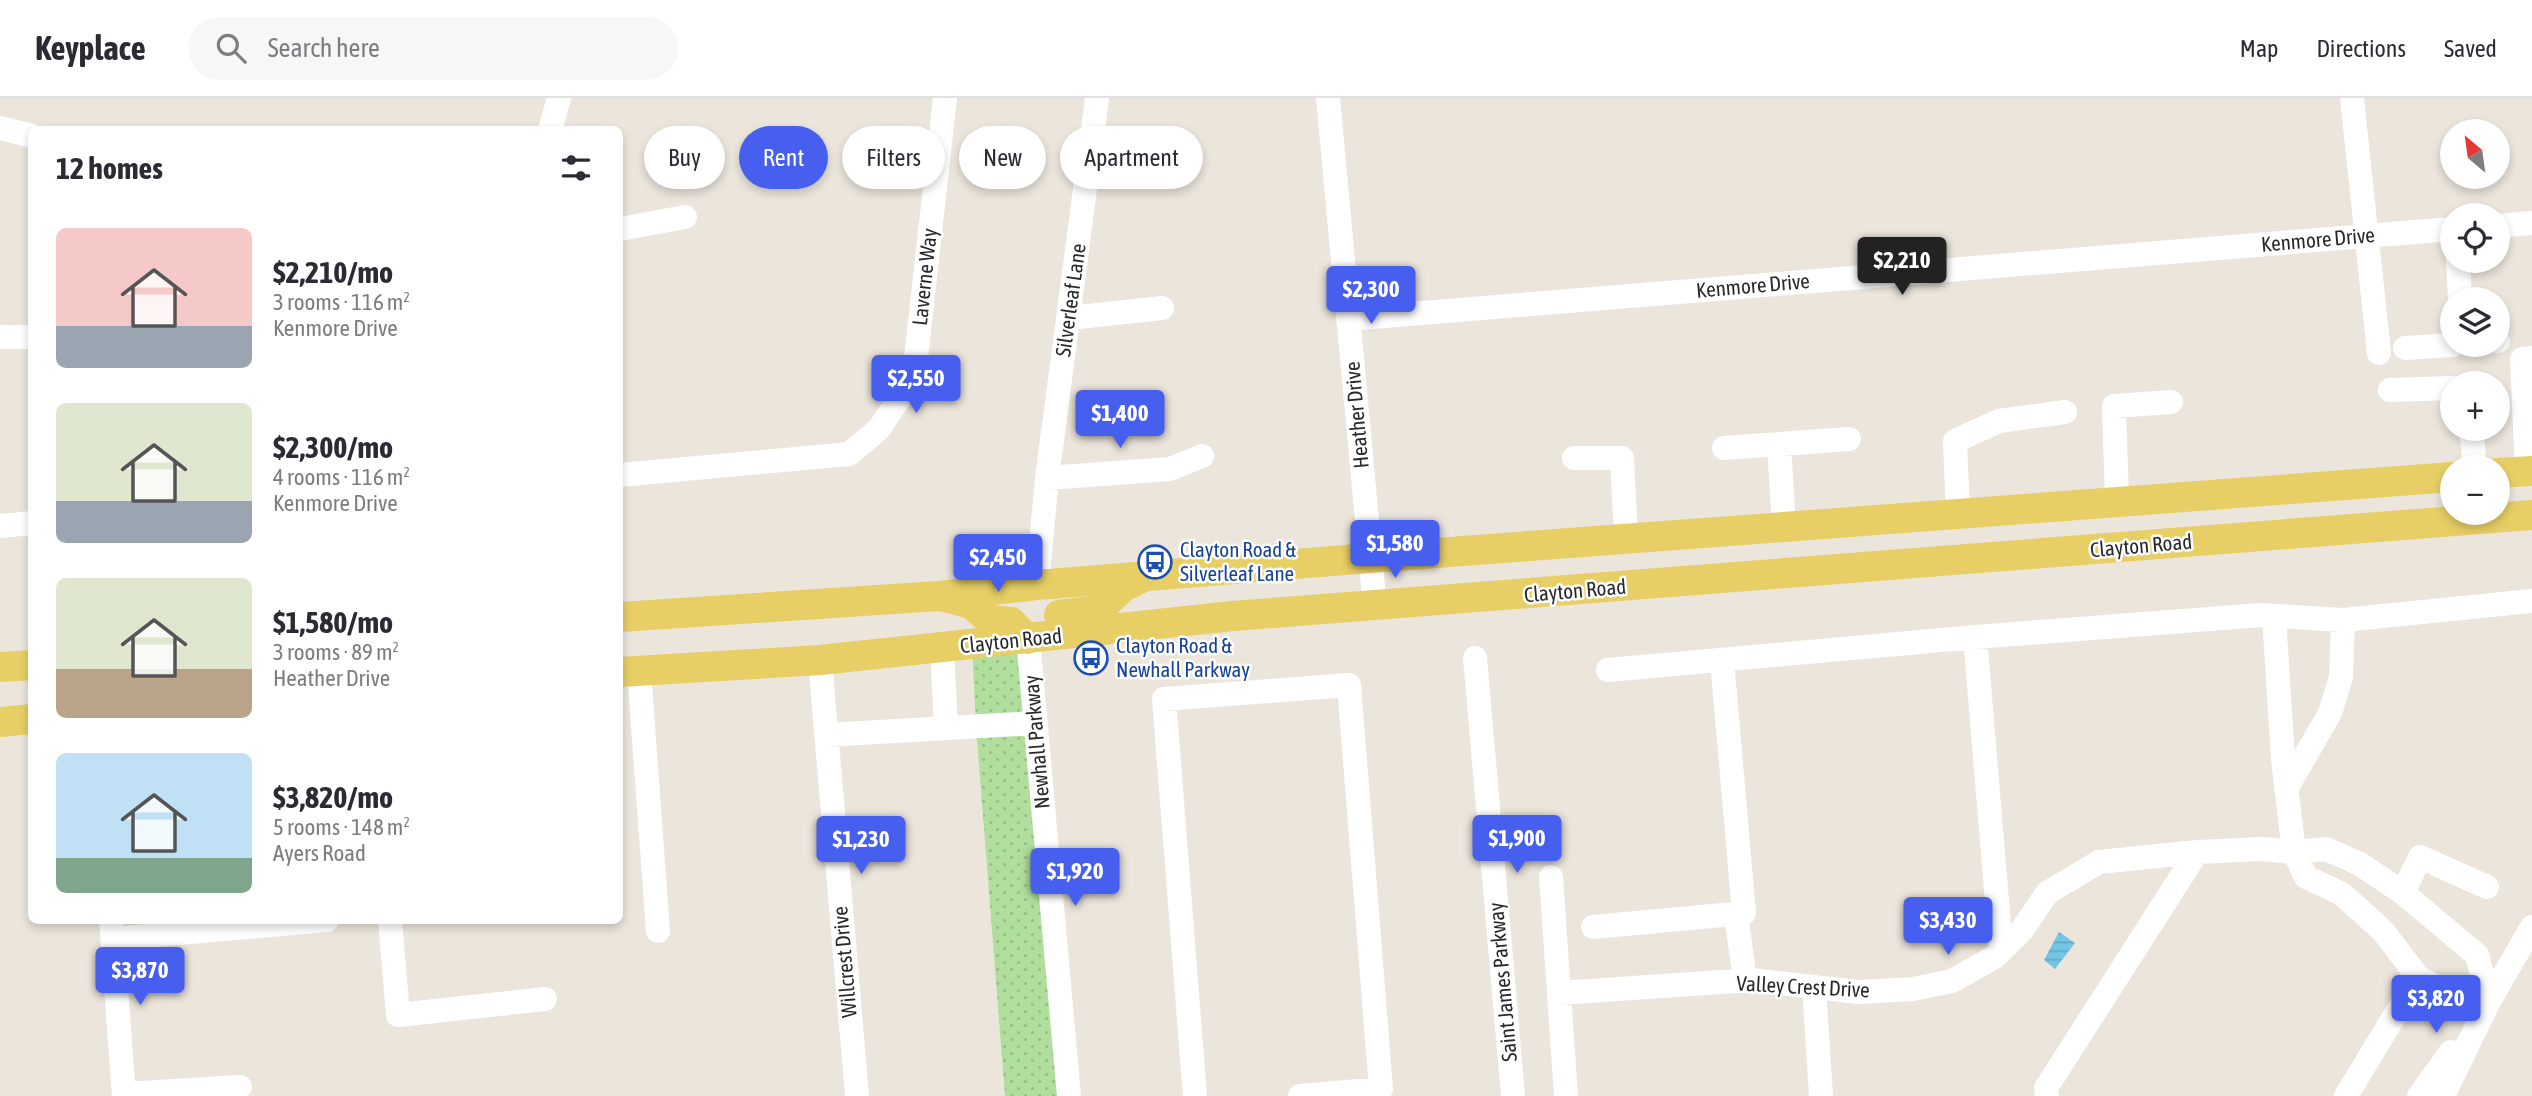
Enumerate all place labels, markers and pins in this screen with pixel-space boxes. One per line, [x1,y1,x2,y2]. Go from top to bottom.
pin: $2,210 [1845,238,1959,297]
pin: $2,300 [1314,266,1428,326]
pin: $2,550 [859,356,973,415]
pin: $1,400 [1063,390,1177,450]
pin: $1,580 [1338,520,1452,580]
pin: $2,450 [941,534,1055,594]
place label: Clayton Road & Silverleaf Lane [1180,537,1296,585]
bus stop icon: Clayton Road & Silverleaf Lane [1136,543,1174,581]
place label: Clayton Road & Newhall Parkway [1116,633,1250,681]
bus stop icon: Clayton Road & Newhall Parkway [1072,639,1110,677]
pin: $1,230 [804,816,918,876]
pin: $1,900 [1460,816,1574,875]
pin: $1,920 [1018,848,1132,908]
pin: $3,430 [1891,898,2005,957]
pin: $3,870 [83,948,197,1007]
pin: $3,820 [2379,976,2493,1035]

